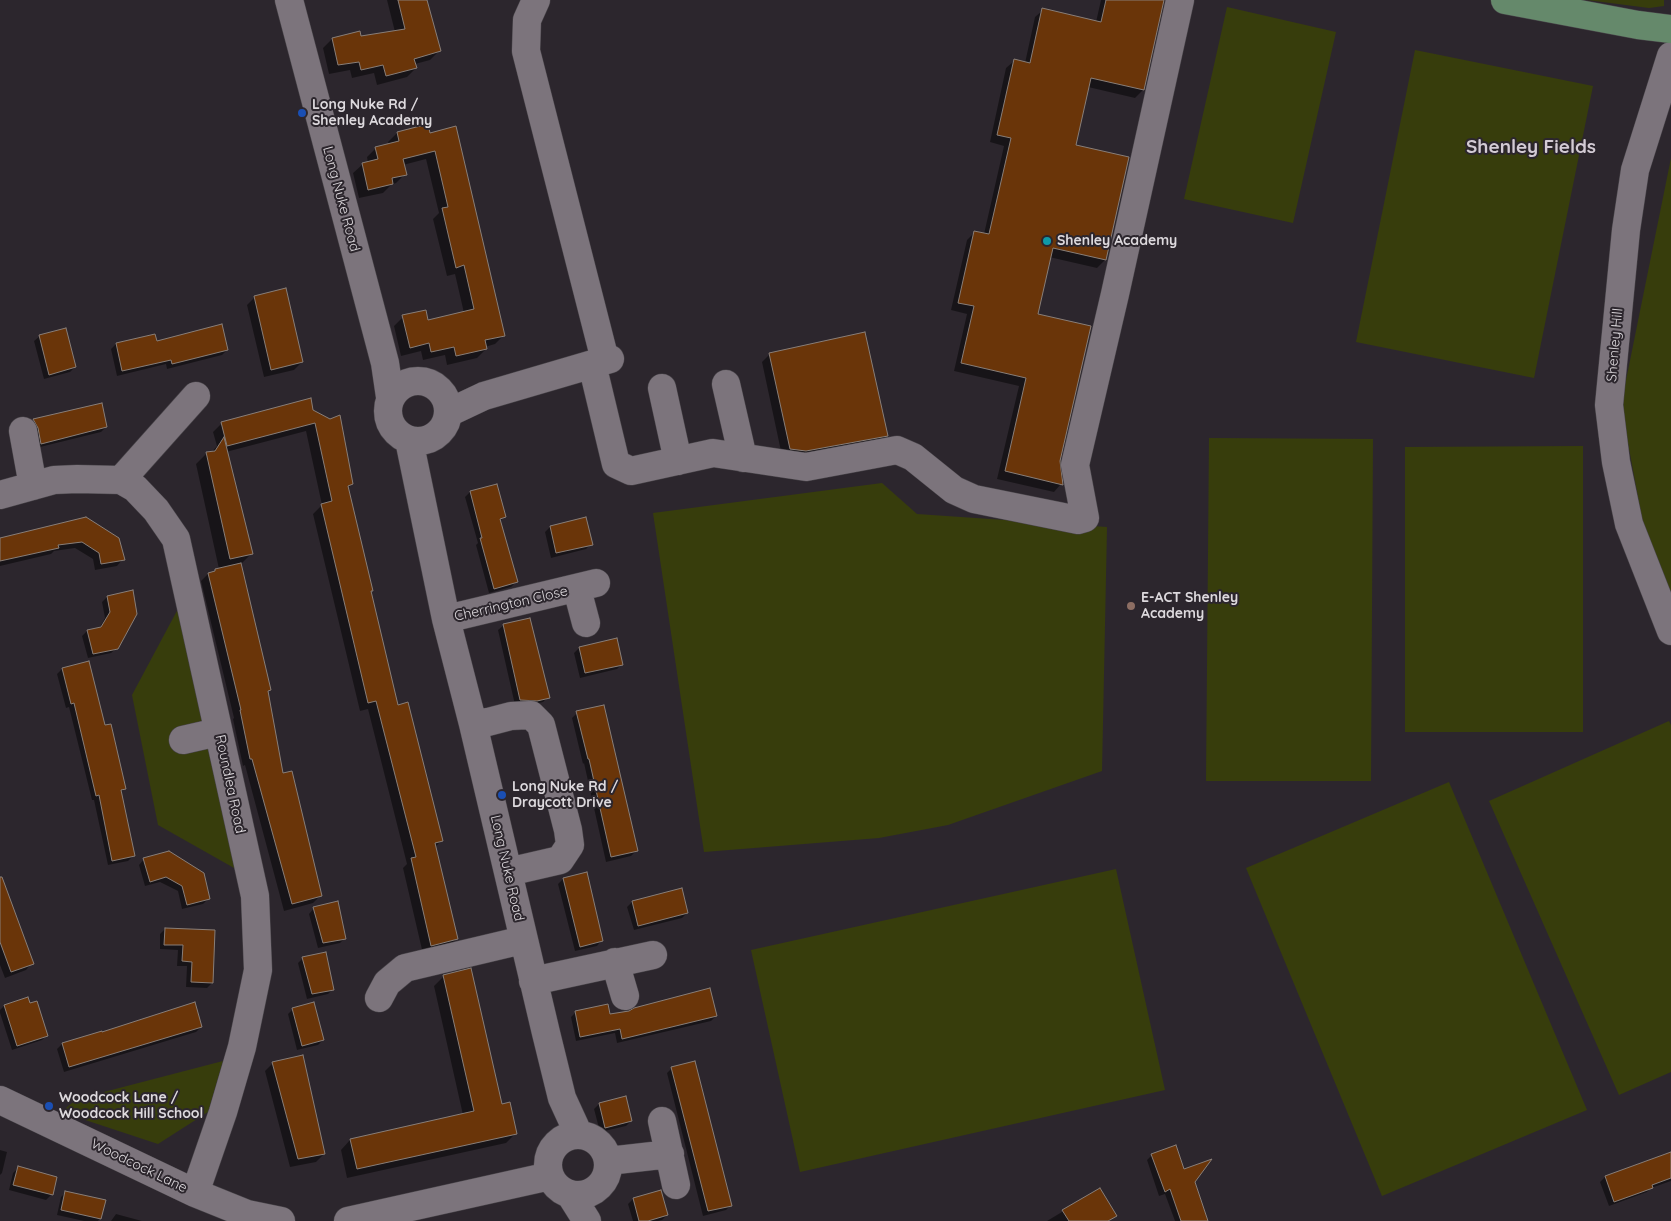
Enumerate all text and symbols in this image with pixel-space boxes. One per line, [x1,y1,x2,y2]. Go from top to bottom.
place label: Long Nuke Rd / Shenley Academy [312,97,432,130]
marker: Long Nuke Rd / Shenley Academy [296,107,308,119]
district label: Shenley Fields [1466,136,1596,158]
street label: Long Nuke Road [319,144,363,254]
place label: Shenley Academy [1057,233,1177,249]
marker: Shenley Academy [1041,235,1053,247]
street label: Shenley Hill [1603,307,1627,383]
street label: Cherrington Close [453,583,569,625]
place label: E-ACT Shenley Academy [1141,590,1238,622]
marker: E-ACT Shenley Academy [1125,600,1137,612]
street label: Roundlea Road [211,733,249,835]
place label: Long Nuke Rd / Draycott Drive [512,779,618,812]
marker: Long Nuke Rd / Draycott Drive [496,789,508,801]
street label: Long Nuke Road [487,813,527,923]
place label: Woodcock Lane / Woodcock Hill School [59,1090,203,1122]
marker: Woodcock Lane / Woodcock Hill School [43,1100,55,1112]
street label: Woodcock Lane [88,1135,190,1197]

